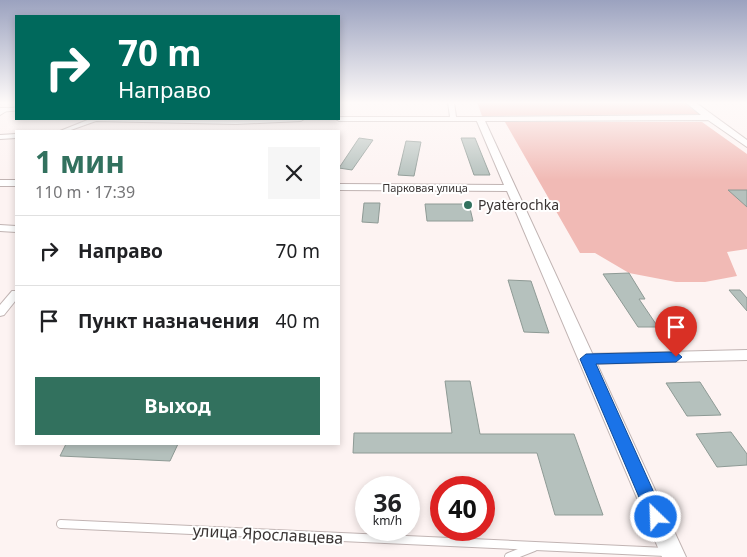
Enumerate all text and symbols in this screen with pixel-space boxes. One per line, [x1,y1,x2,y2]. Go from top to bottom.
text: 70 m [118,29,201,76]
icon: right [35,35,100,100]
text: Направо [118,74,211,104]
text: 1 мин [35,141,125,182]
button: close [268,147,320,199]
street label: Парковая улица [382,180,468,195]
text: 110 m · 17:39 [35,181,135,203]
place label: Pyaterochka [478,195,559,214]
marker: Pyaterochka [462,199,474,211]
icon: right [35,237,63,265]
text: Направо [78,238,163,264]
text: 70 m [276,238,320,264]
pin [655,306,697,357]
icon: arrive [35,307,63,335]
text: Пункт назначения [78,308,259,334]
text: 40 m [276,308,320,334]
icon: arrive [662,313,690,341]
button: Выход [35,377,320,435]
speed limit sign: 40 [430,476,495,541]
text: 36 [373,485,402,519]
position arrow [629,490,681,542]
text: km/h [373,512,402,529]
street label: улица Ярославцева [192,519,344,549]

